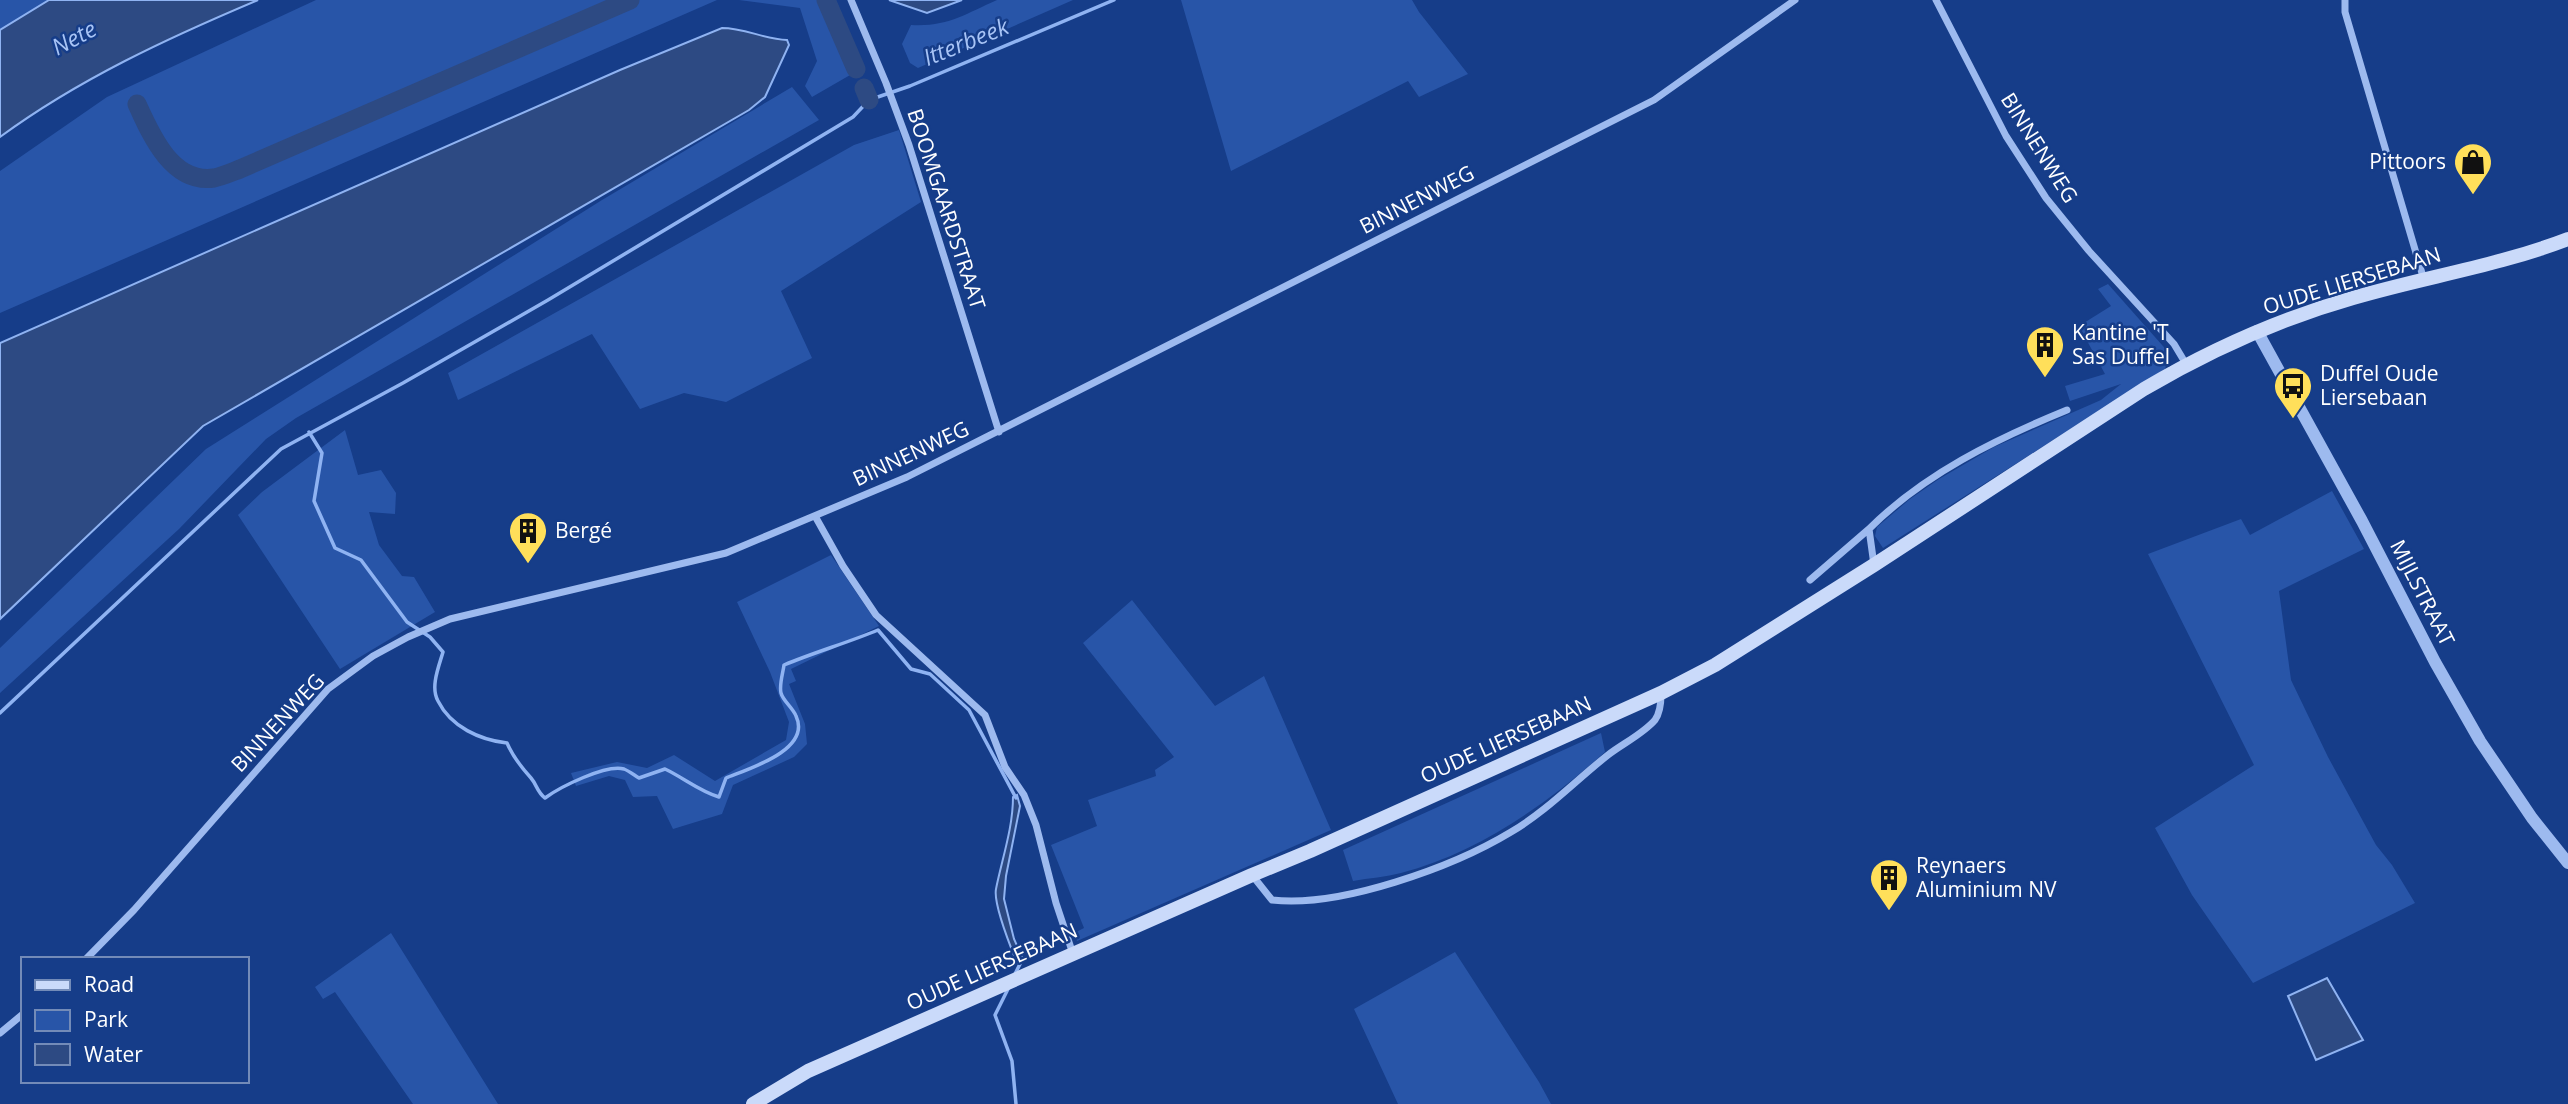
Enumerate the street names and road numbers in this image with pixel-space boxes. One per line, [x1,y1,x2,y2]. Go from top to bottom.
street label: BINNENWEG [1995,87,2085,208]
street label: BOOMGAARDSTRAAT [901,105,993,313]
street label: BINNENWEG [1355,158,1479,240]
street label: OUDE LIERSEBAAN [2259,240,2444,320]
street label: BINNENWEG [848,414,973,492]
street label: MIJLSTRAAT [2384,535,2462,651]
street label: BINNENWEG [224,667,330,778]
street label: OUDE LIERSEBAAN [1416,689,1596,789]
street label: OUDE LIERSEBAAN [902,916,1082,1016]

